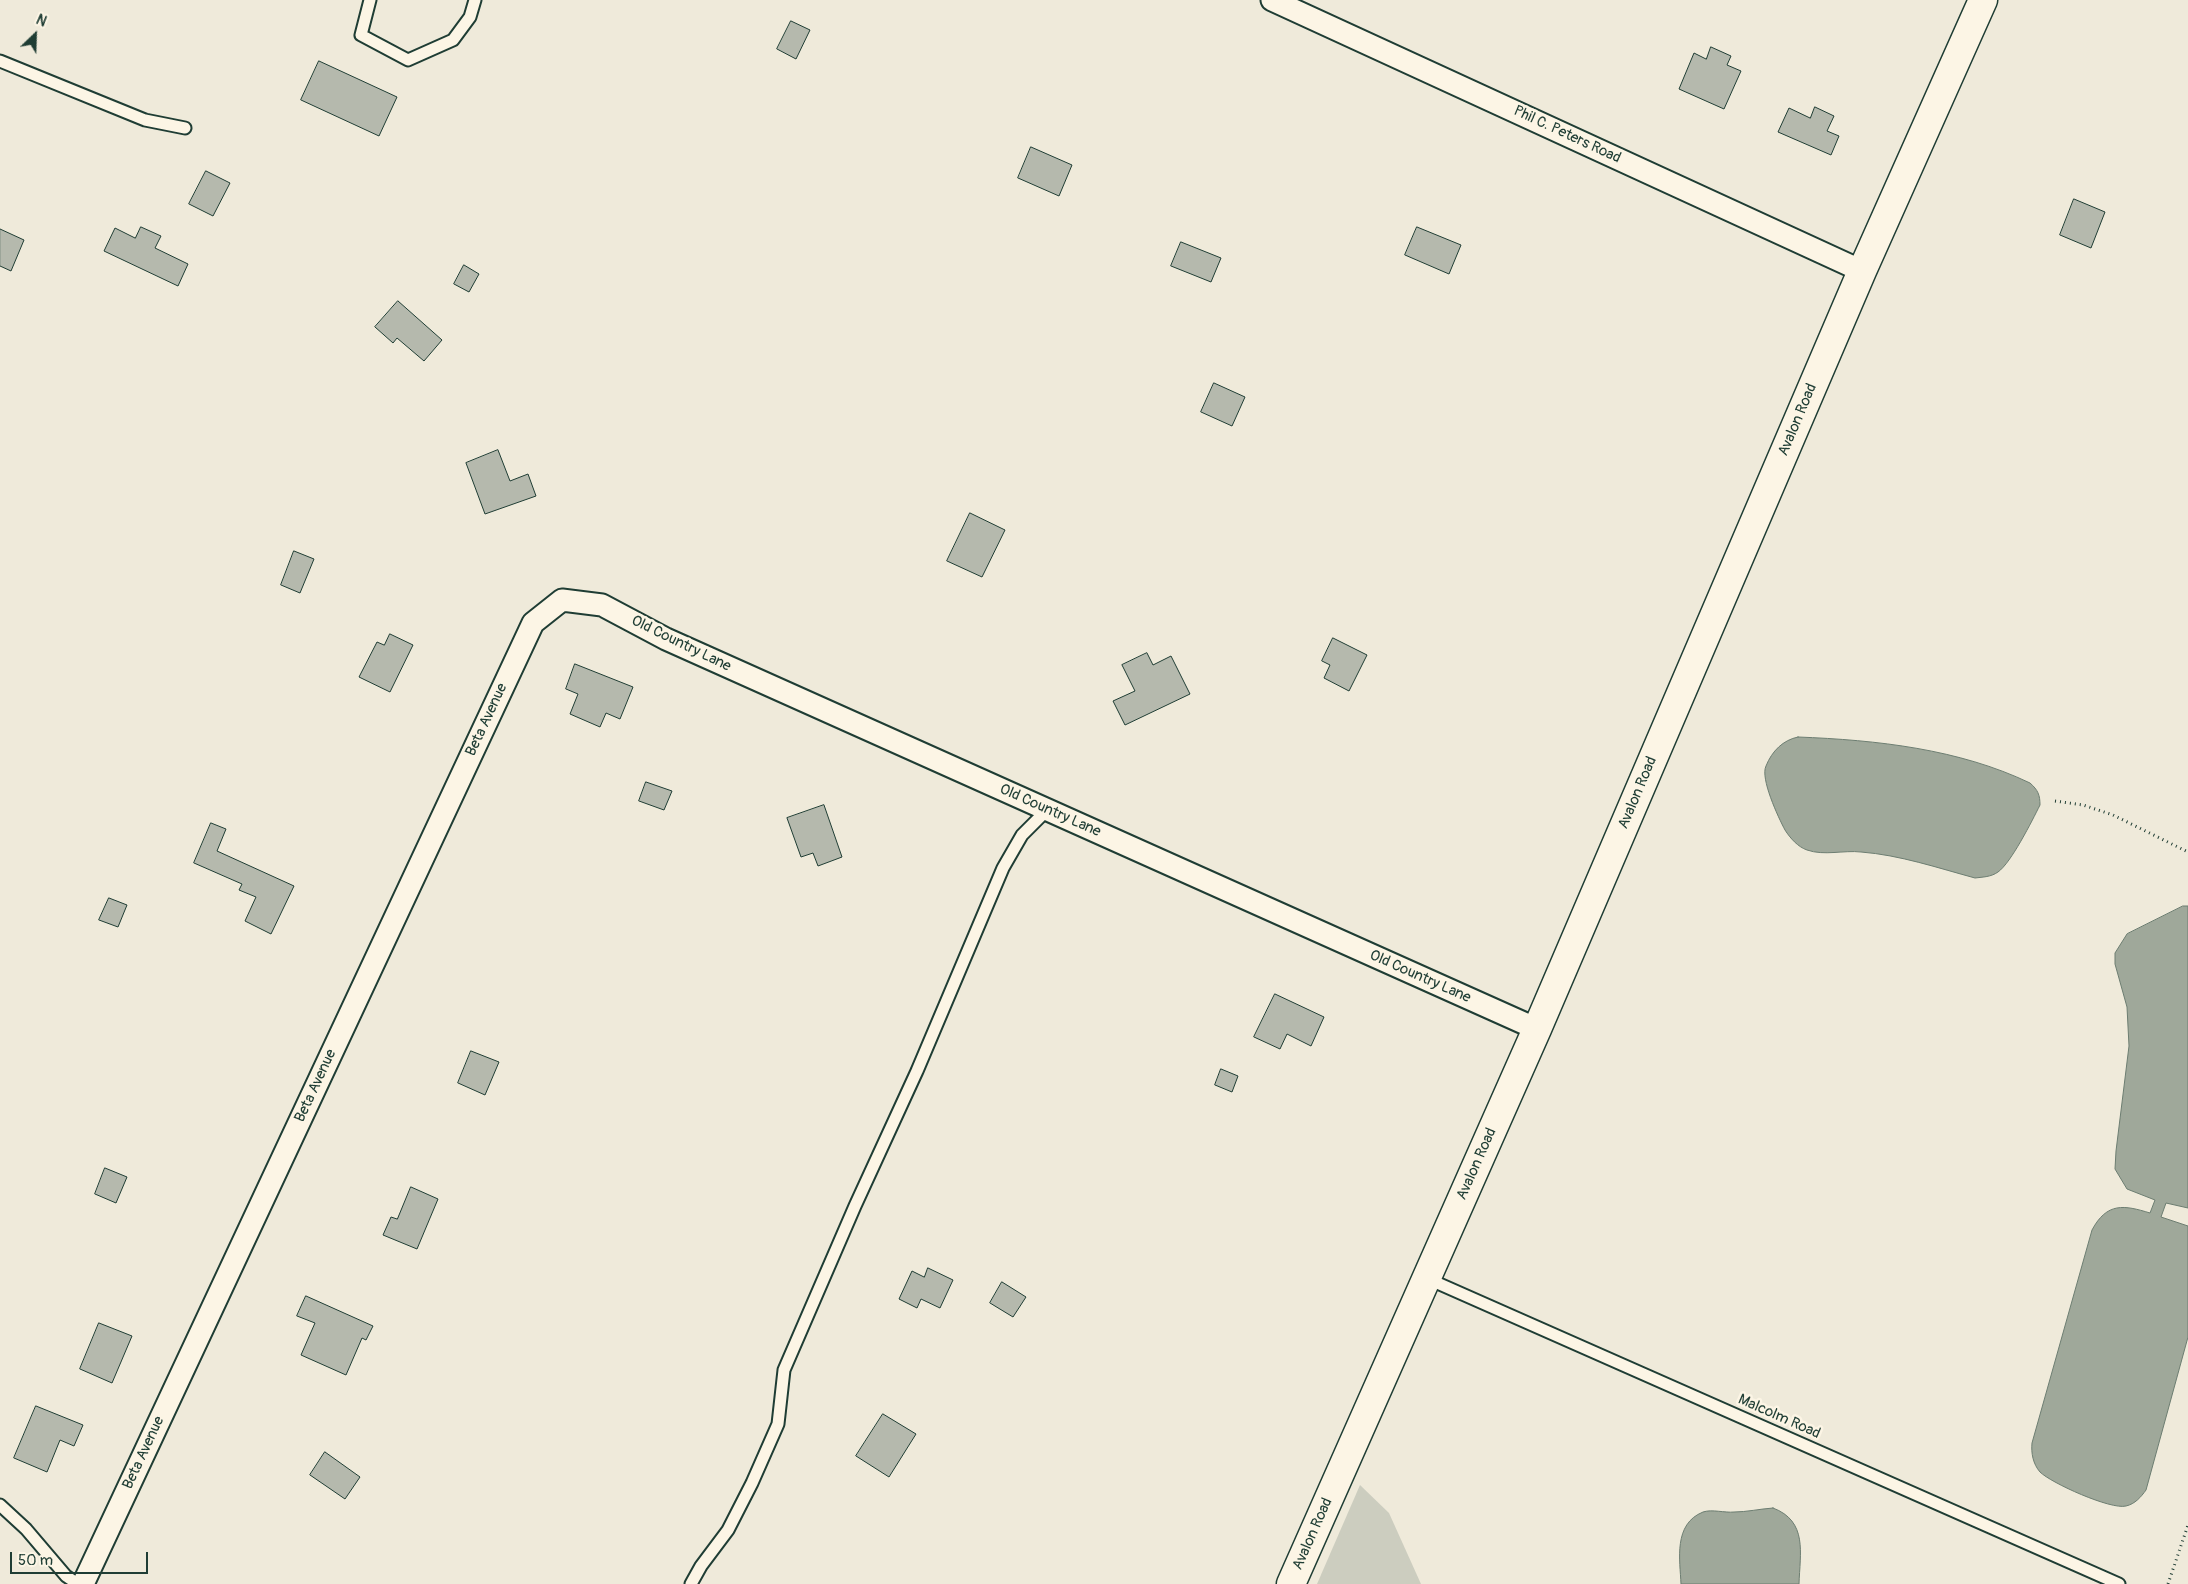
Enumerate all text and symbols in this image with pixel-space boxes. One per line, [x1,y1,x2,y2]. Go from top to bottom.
north arrow [10,10,60,60]
text: N [34,11,49,31]
street label: Phil C. Peters Road [1511,102,1623,168]
street label: Avalon Road [1775,381,1821,459]
street label: Old Country Lane [628,612,734,676]
street label: Beta Avenue [462,681,512,759]
street label: Avalon Road [1615,754,1661,832]
street label: Old Country Lane [997,781,1103,841]
street label: Old Country Lane [1367,947,1473,1007]
street label: Beta Avenue [291,1047,341,1125]
street label: Avalon Road [1453,1125,1501,1203]
street label: Malcolm Road [1735,1391,1823,1443]
street label: Beta Avenue [119,1414,169,1492]
street label: Avalon Road [1289,1495,1337,1573]
scale bar [12,1542,150,1574]
text: 50 m [18,1551,53,1570]

